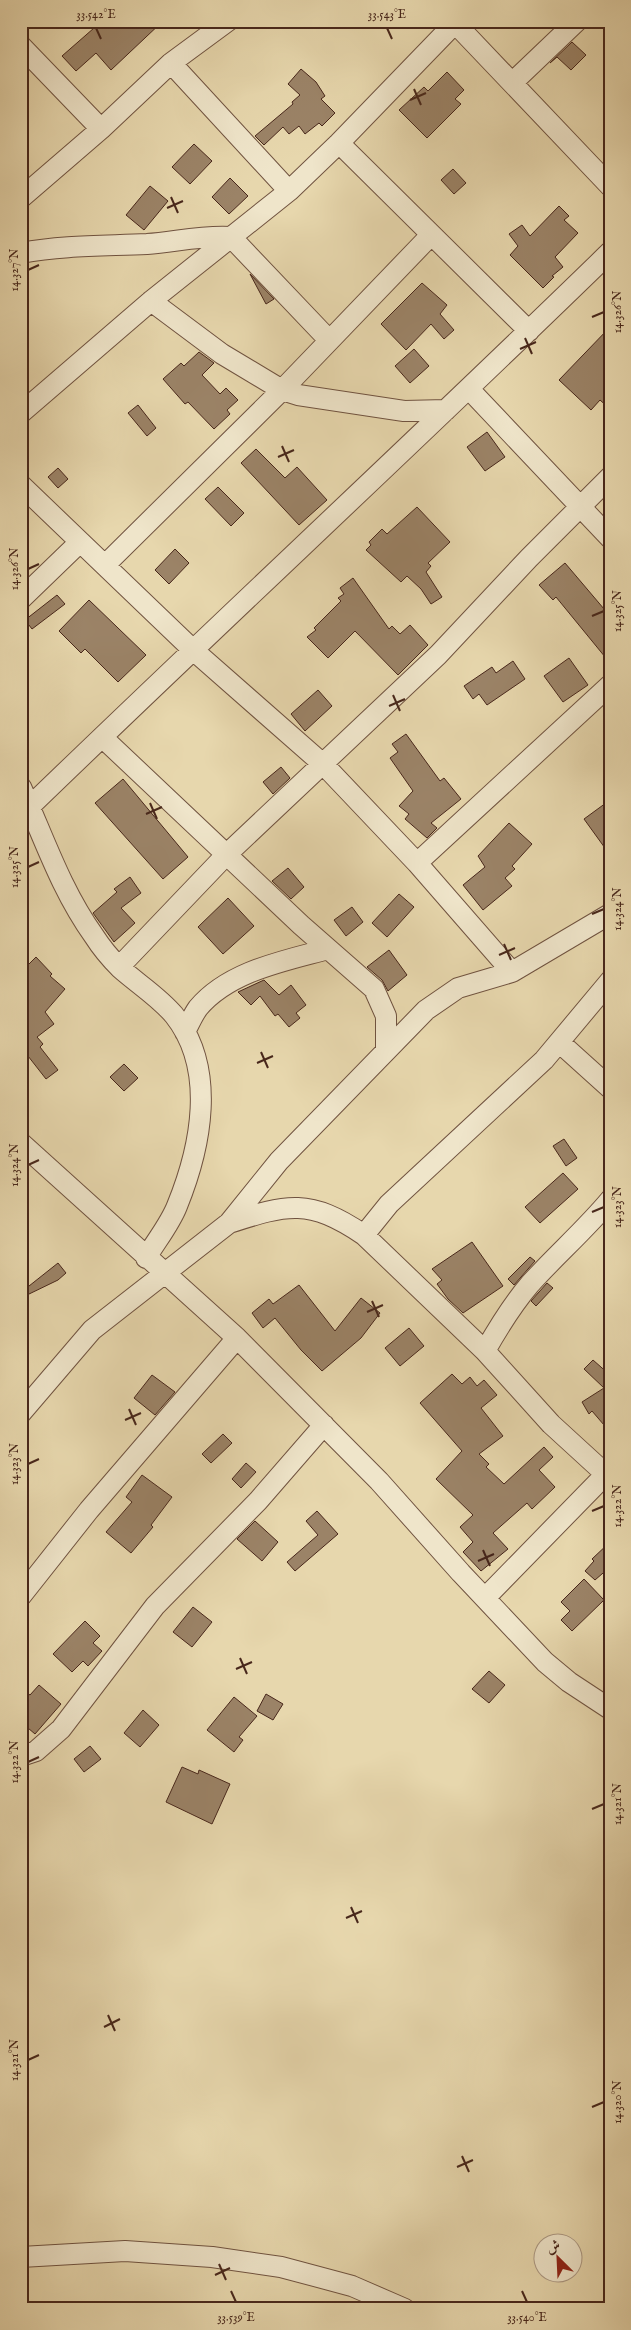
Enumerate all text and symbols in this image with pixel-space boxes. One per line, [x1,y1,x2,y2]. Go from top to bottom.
text: 33.542°E [76,7,116,22]
text: 33.543°E [368,7,406,22]
text: 14.327°N [7,248,22,291]
text: 14.326°N [610,290,625,333]
text: 14.326°N [7,547,22,590]
text: 14.325°N [610,589,625,632]
text: 14.325°N [7,845,22,888]
text: 14.324°N [610,887,625,931]
text: 14.324°N [7,1143,22,1187]
text: 14.323°N [610,1185,625,1228]
text: 14.323°N [7,1442,22,1485]
text: 14.322°N [610,1484,625,1528]
text: 14.322°N [7,1740,22,1784]
text: 14.321°N [610,1782,625,1825]
text: 14.321°N [7,2038,22,2081]
text: 14.320°N [610,2080,625,2124]
north arrow [534,2232,584,2282]
text: ش [543,2236,563,2258]
text: 33.539°E [217,2310,255,2325]
text: 33.540°E [507,2310,547,2325]

